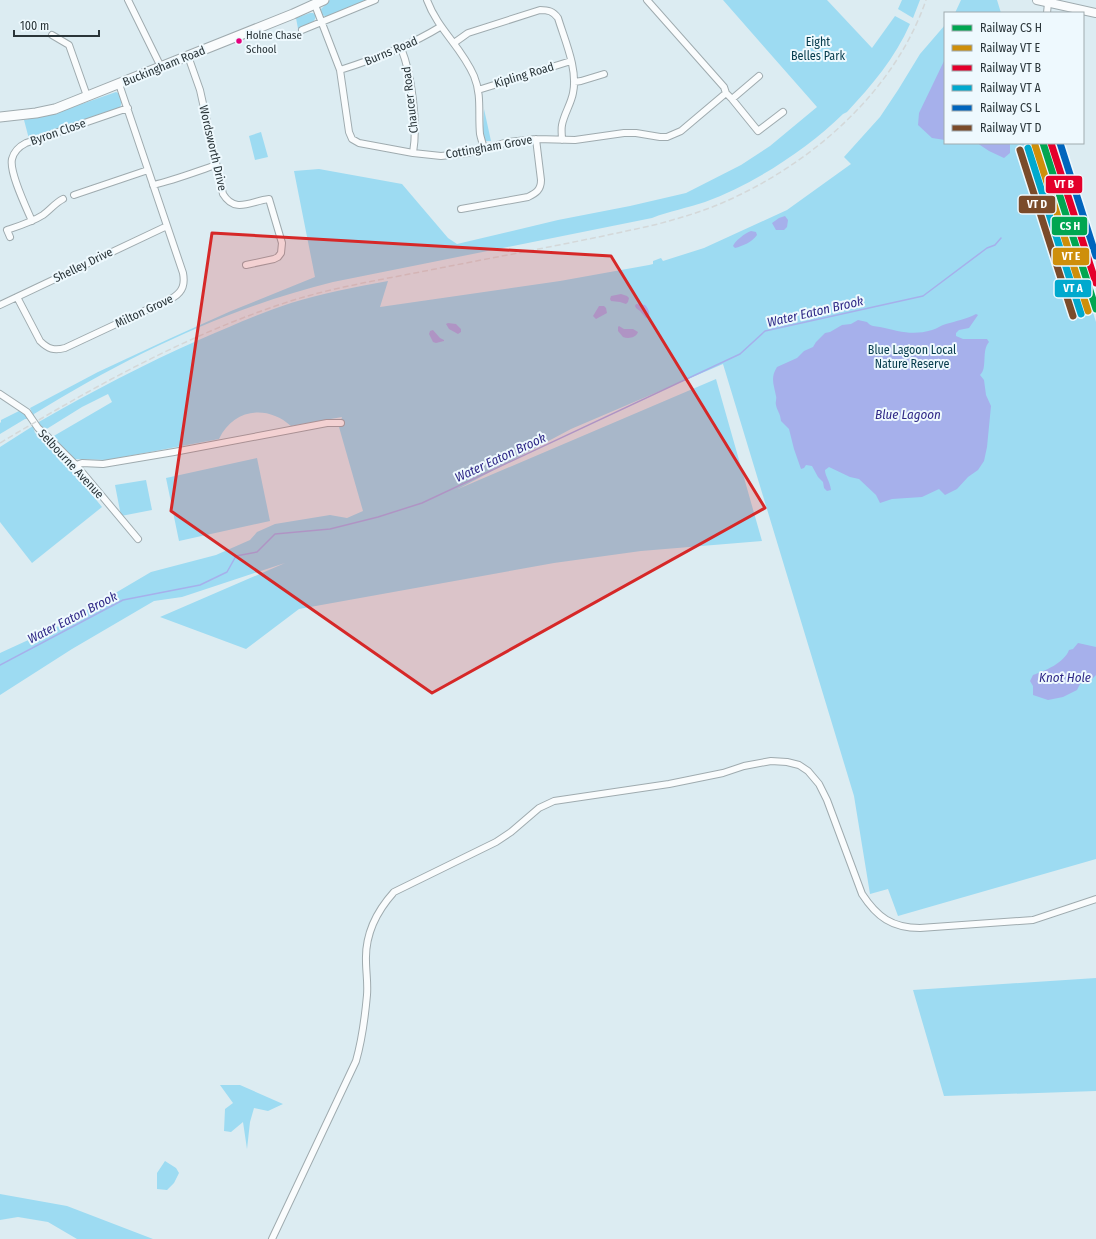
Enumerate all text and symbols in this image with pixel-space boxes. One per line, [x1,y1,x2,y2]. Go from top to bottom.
scale bar [14,12,99,38]
legend [944,12,1084,144]
text: 100 m [20,19,49,33]
text: Railway CS H [980,21,1042,35]
place label: Holne Chase School [246,29,302,56]
street label: Burns Road [362,34,420,68]
park label: Eight Belles Park [791,35,845,63]
marker: Holne Chase School [234,36,244,46]
text: Railway VT E [980,41,1041,55]
street label: Buckingham Road [121,43,207,89]
street label: Kipling Road [492,59,556,91]
text: Railway VT B [980,61,1042,75]
street label: Chaucer Road [399,66,421,134]
text: Railway VT A [980,81,1042,95]
text: Railway CS L [980,101,1041,115]
street label: Wordsworth Drive [196,104,230,192]
street label: Byron Close [28,116,88,148]
text: Railway VT D [980,121,1042,135]
street label: Cottingham Grove [445,132,533,161]
line badge: VT B [1045,175,1083,194]
text: VT B [1053,178,1074,191]
line badge: VT D [1018,195,1056,214]
text: VT D [1026,198,1047,211]
line badge: CS H [1051,216,1088,236]
text: CS H [1060,220,1081,233]
street label: Shelley Drive [51,245,115,285]
line badge: VT E [1052,247,1090,266]
text: VT E [1061,250,1080,263]
line badge: VT A [1054,279,1092,298]
text: VT A [1062,282,1084,295]
street label: Milton Grove [113,291,175,330]
water label: Water Eaton Brook [765,293,865,330]
park label: Blue Lagoon Local Nature Reserve [868,343,956,371]
water label: Blue Lagoon [875,407,941,422]
street label: Selbourne Avenue [35,427,107,501]
water label: Water Eaton Brook [452,430,549,485]
water label: Water Eaton Brook [25,588,120,646]
water label: Knot Hole [1039,670,1091,685]

